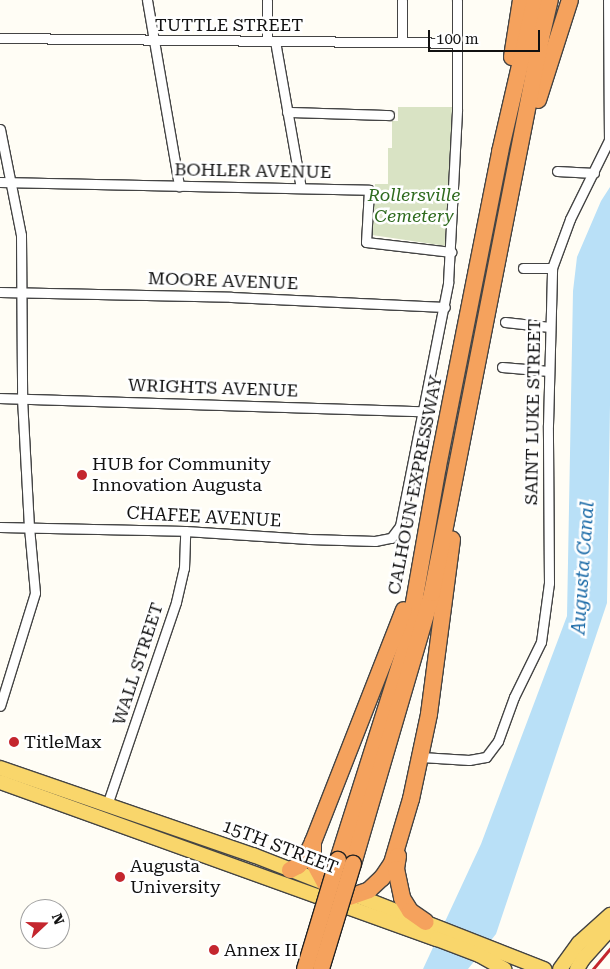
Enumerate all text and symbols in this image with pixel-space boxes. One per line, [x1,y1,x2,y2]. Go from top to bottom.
street label: TUTTLE STREET [155,14,303,36]
scale bar [430,20,542,52]
text: 100 m [436,30,479,48]
street label: BOHLER AVENUE [174,159,332,183]
park label: Rollersville Cemetery [368,185,460,228]
street label: MOORE AVENUE [147,268,299,294]
street label: SAINT LUKE STREET [521,319,545,505]
street label: CALHOUN EXPRESSWAY [383,373,447,597]
street label: WRIGHTS AVENUE [128,374,298,402]
place label: HUB for Community Innovation Augusta [92,454,271,496]
marker: HUB for Community Innovation Augusta [76,469,88,481]
water label: Augusta Canal [567,501,599,635]
street label: CHAFEE AVENUE [126,502,282,532]
street label: WALL STREET [108,600,168,728]
place label: TitleMax [24,731,101,753]
marker: TitleMax [8,736,20,748]
street label: 15TH STREET [219,815,341,879]
place label: Augusta University [130,856,221,899]
marker: Augusta University [114,871,126,883]
north arrow [20,899,70,949]
text: N [49,911,67,927]
place label: Annex II [224,939,298,961]
marker: Annex II [208,944,220,956]

